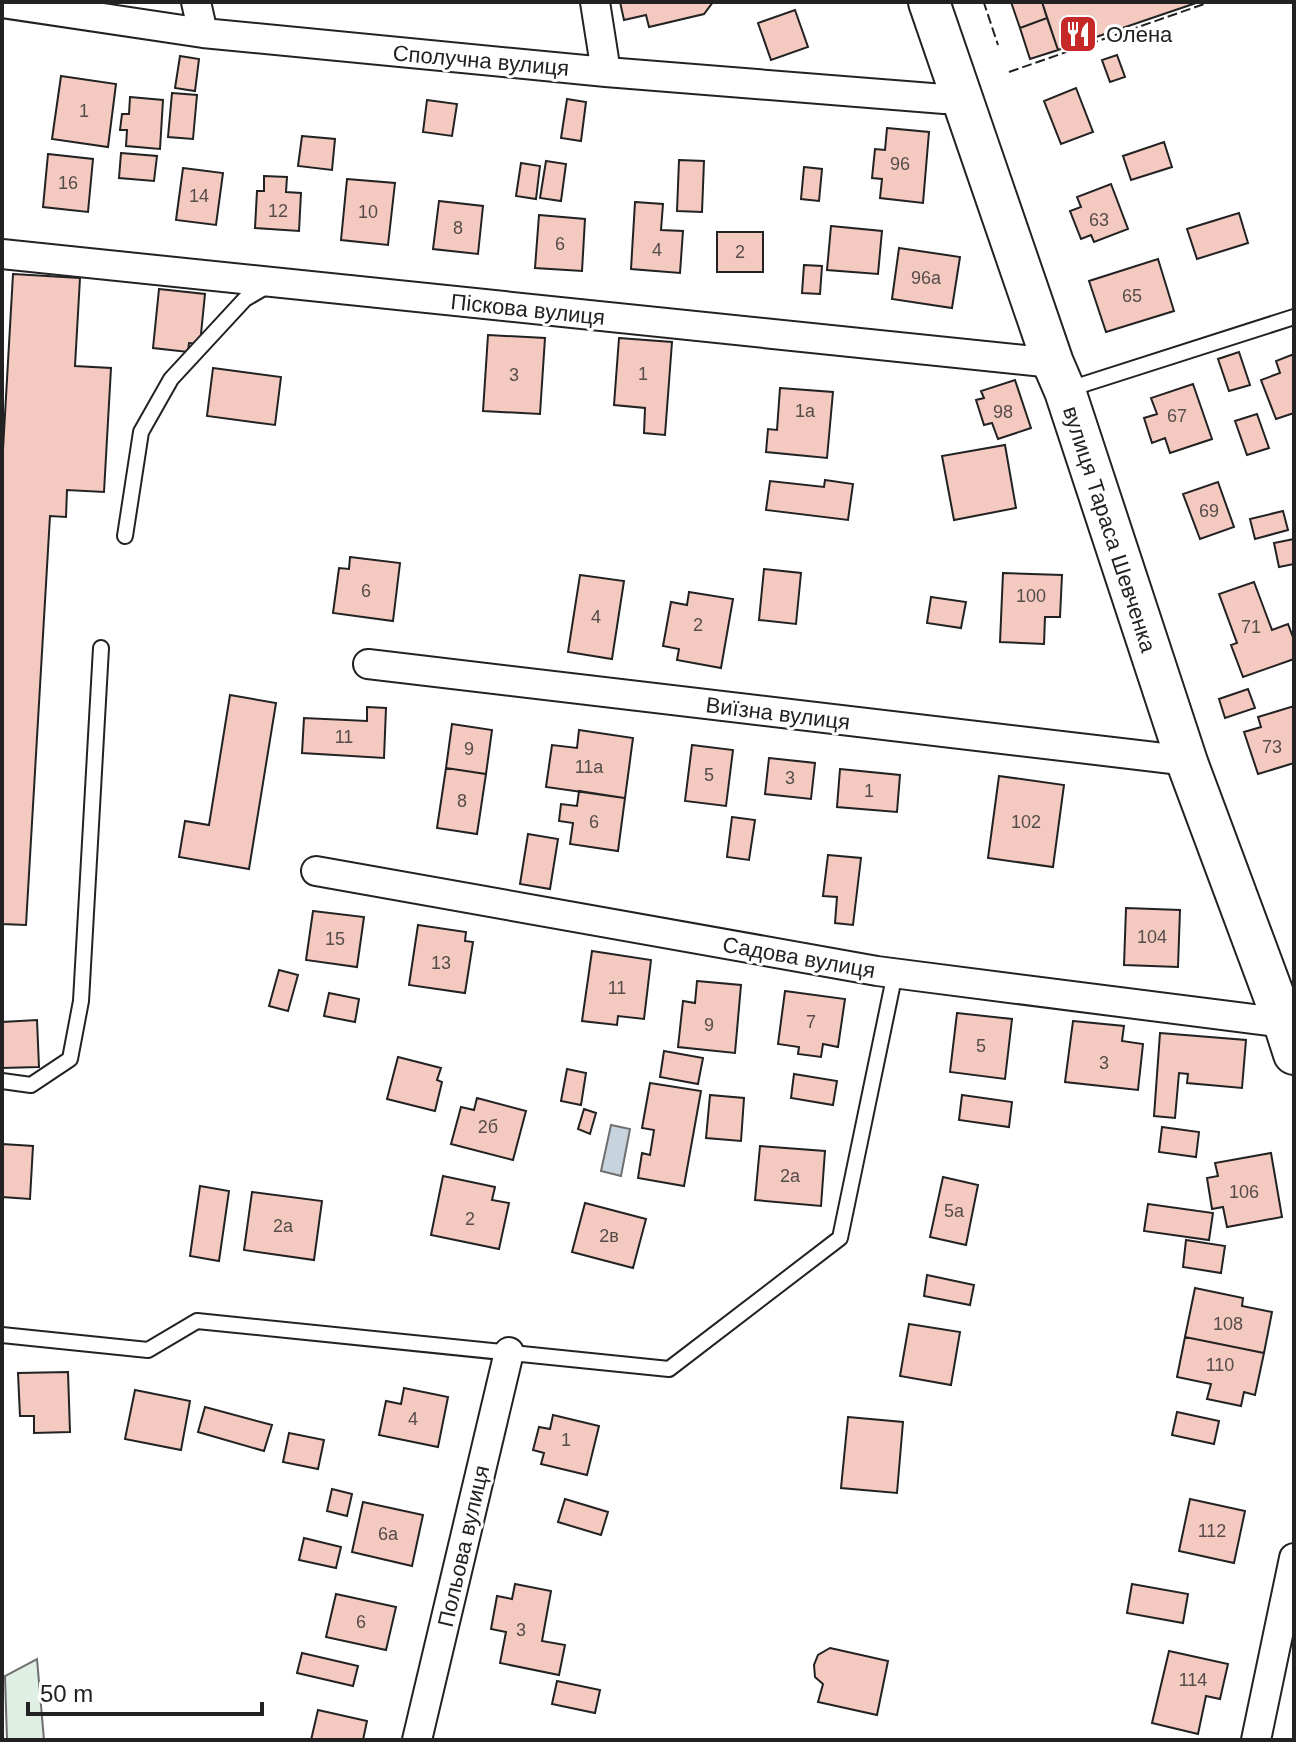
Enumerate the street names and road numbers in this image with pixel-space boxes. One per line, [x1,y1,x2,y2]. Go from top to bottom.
street label: Сполучна вулиця [392,40,570,81]
street label: Піскова вулиця [450,289,606,330]
street label: вулиця Тараса Шевченка [1058,403,1161,656]
street label: Виїзна вулиця [704,692,851,735]
street label: Садова вулиця [721,932,877,983]
street label: Польова вулиця [433,1463,494,1629]

